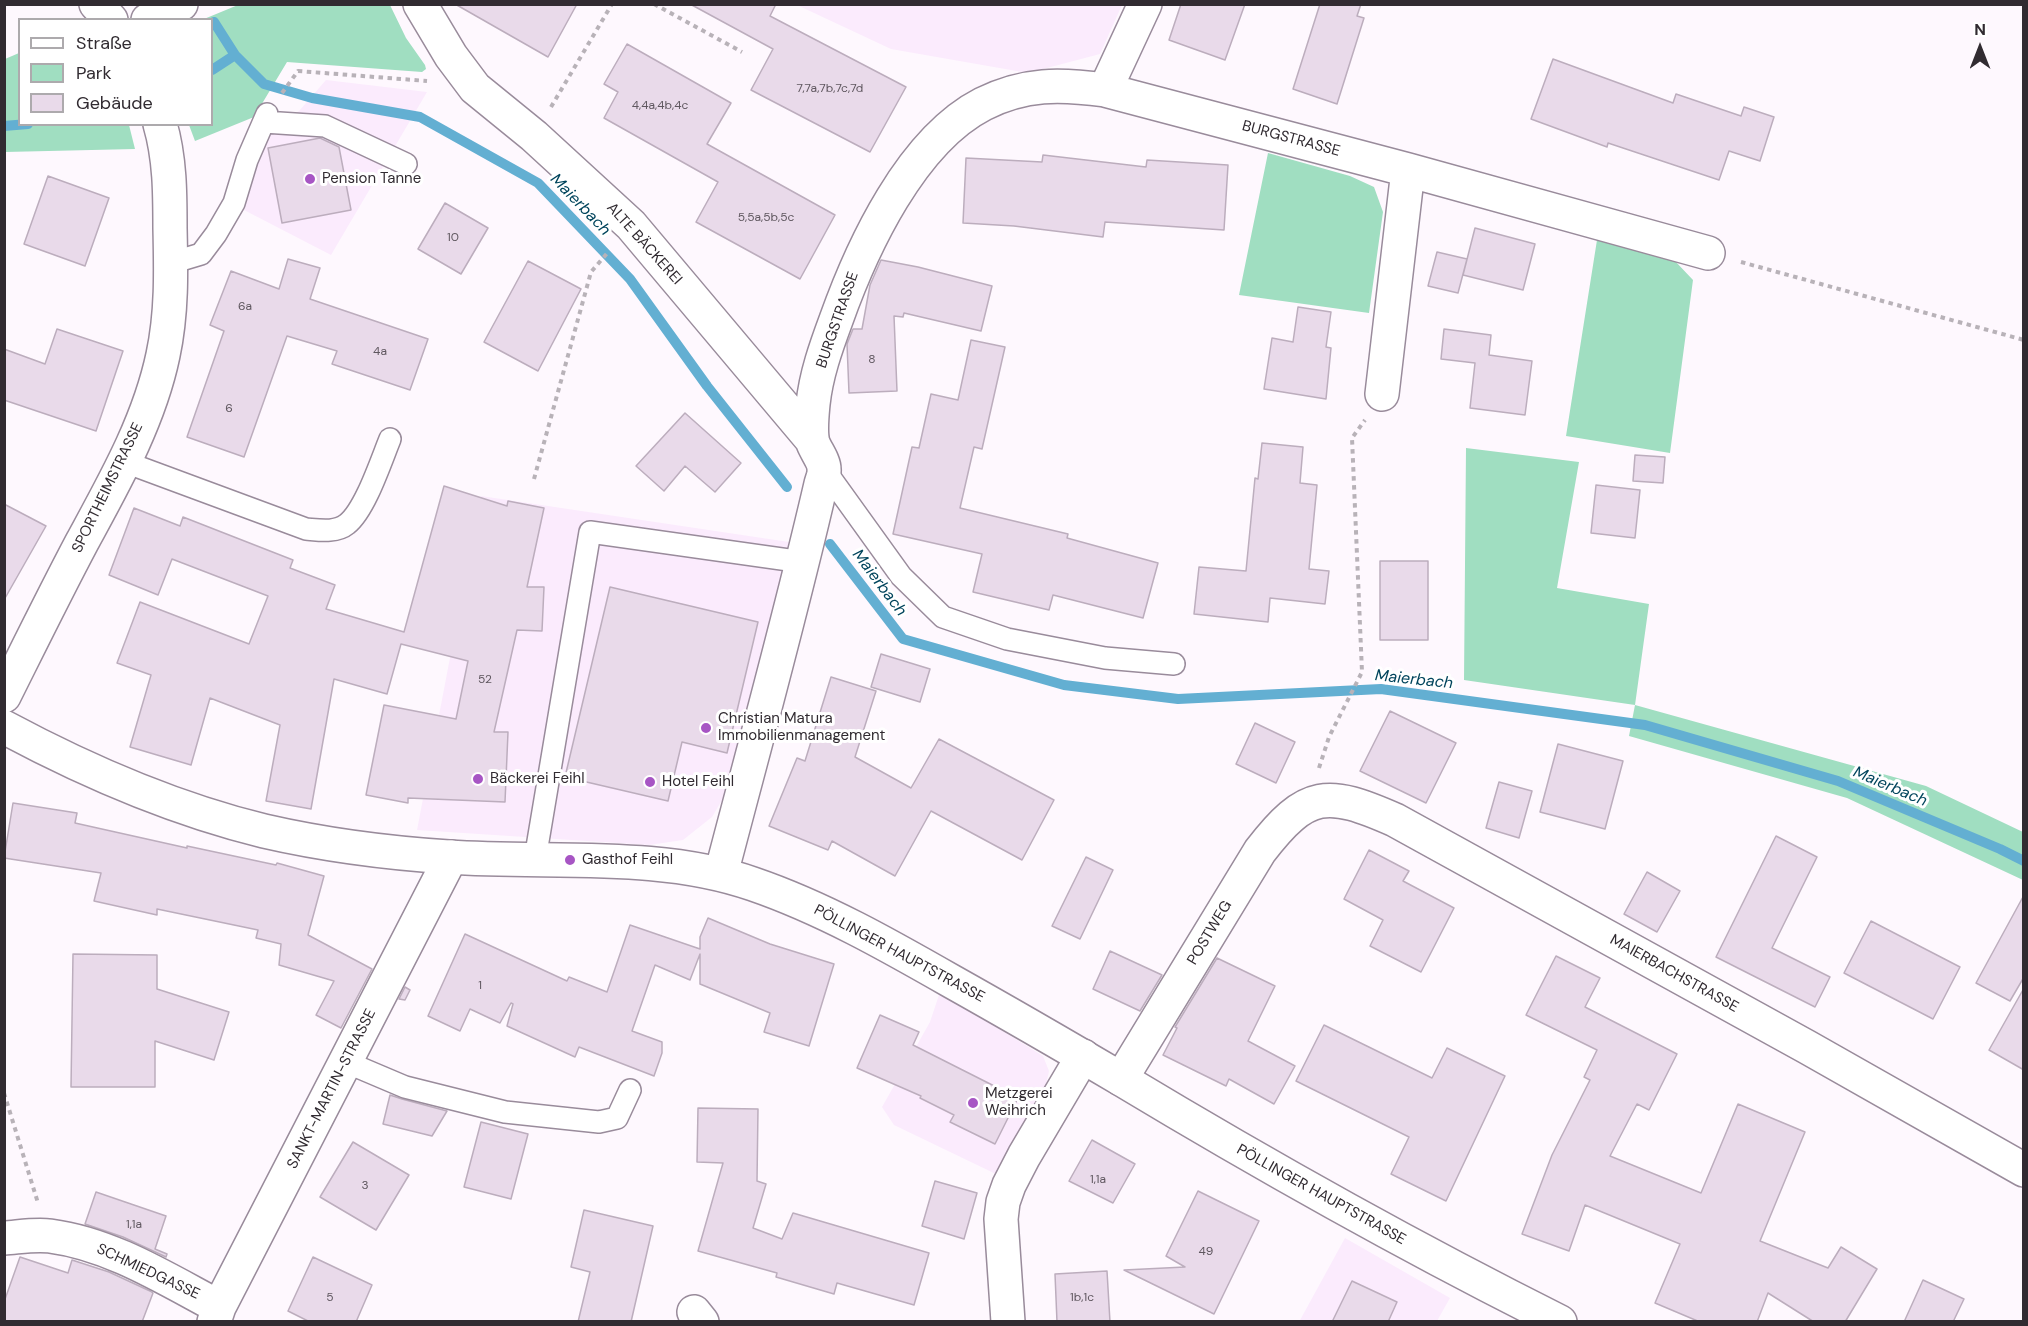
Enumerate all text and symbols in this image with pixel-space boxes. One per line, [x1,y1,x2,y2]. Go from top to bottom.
legend [18,18,213,126]
north arrow [1950,18,2010,78]
text: N [1974,19,1986,40]
text: Straße [76,31,132,55]
text: Park [76,61,112,85]
house number: 7,7a,7b,7c,7d [797,82,863,96]
text: Gebäude [76,91,153,115]
house number: 4,4a,4b,4c [632,99,688,113]
street label: BURGSTRASSE [1240,117,1342,161]
place label: Pension Tanne [322,170,421,188]
water label: Maierbach [546,170,614,240]
marker: Pension Tanne [303,172,317,186]
street label: ALTE BÄCKEREI [602,199,686,289]
house number: 5,5a,5b,5c [738,211,794,225]
house number: 10 [447,231,459,245]
street label: BURGSTRASSE [813,269,863,371]
house number: 6a [238,300,252,314]
house number: 4a [373,345,387,359]
house number: 8 [868,353,876,367]
house number: 6 [225,402,233,416]
street label: SPORTHEIMSTRASSE [69,420,147,556]
water label: Maierbach [848,546,910,620]
water label: Maierbach [1374,666,1454,694]
house number: 52 [478,673,492,687]
place label: Christian Matura Immobilienmanagement [718,710,885,745]
marker: Christian Matura Immobilienmanagement [699,721,713,735]
water label: Maierbach [1850,763,1930,811]
place label: Bäckerei Feihl [490,770,584,788]
marker: Bäckerei Feihl [471,772,485,786]
place label: Hotel Feihl [662,773,734,791]
marker: Hotel Feihl [643,775,657,789]
place label: Gasthof Feihl [582,851,673,869]
marker: Gasthof Feihl [563,853,577,867]
street label: POSTWEG [1184,898,1236,968]
street label: PÖLLINGER HAUPTSTRASSE [811,901,987,1007]
street label: MAIERBACHSTRASSE [1607,931,1741,1017]
house number: 1 [478,979,482,993]
street label: SANKT-MARTIN-STRASSE [284,1006,380,1172]
place label: Metzgerei Weihrich [985,1085,1053,1120]
marker: Metzgerei Weihrich [966,1096,980,1110]
street label: PÖLLINGER HAUPTSTRASSE [1233,1141,1409,1249]
house number: 1,1a [1090,1173,1106,1187]
house number: 3 [361,1179,369,1193]
house number: 1,1a [126,1218,142,1232]
street label: SCHMIEDGASSE [94,1240,202,1304]
house number: 49 [1199,1245,1213,1259]
house number: 5 [326,1291,334,1305]
house number: 1b,1c [1070,1291,1094,1305]

